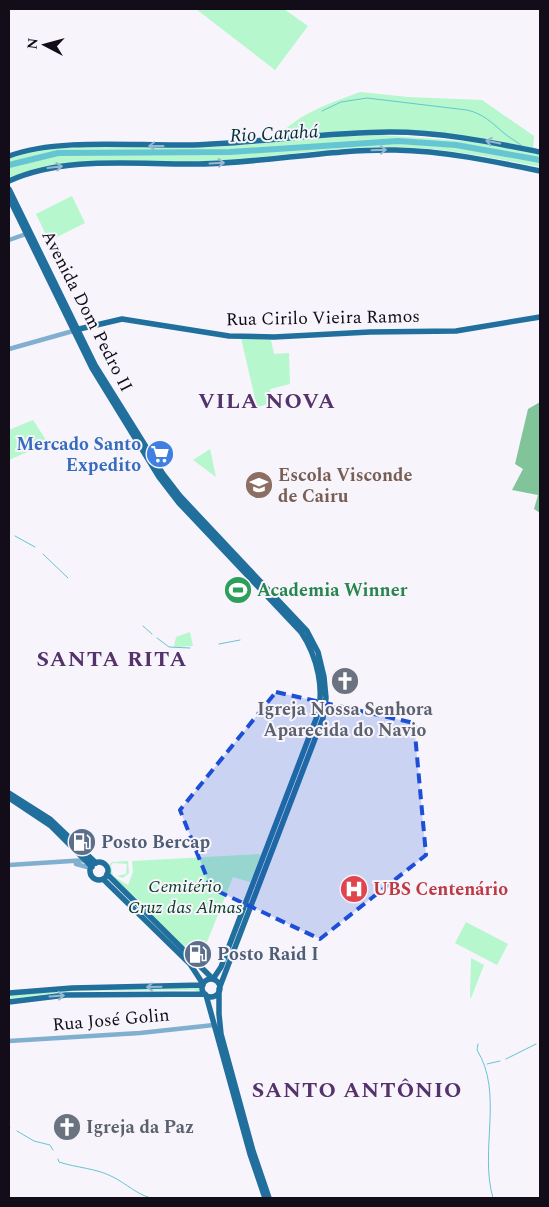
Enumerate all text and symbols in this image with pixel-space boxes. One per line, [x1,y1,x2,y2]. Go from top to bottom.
north arrow [20,20,70,70]
text: N [22,37,44,50]
water label: Rio Carahá [229,117,319,151]
one-way arrow [485,137,501,147]
one-way arrow [149,141,165,151]
one-way arrow [371,146,387,155]
one-way arrow [209,158,225,168]
one-way arrow [47,161,63,171]
street label: Avenida Dom Pedro II [34,225,140,397]
street label: Rua Cirilo Vieira Ramos [226,303,420,333]
district label: VILA NOVA [198,385,336,418]
place label: Mercado Santo Expedito [16,431,141,479]
supermarket icon: Mercado Santo Expedito [145,439,175,469]
place label: Escola Visconde de Cairu [278,462,413,510]
school or university icon: Escola Visconde de Cairu [244,470,274,500]
sports icon: Academia Winner [223,575,253,605]
place label: Academia Winner [257,577,408,604]
district label: SANTA RITA [36,643,188,676]
church icon: Igreja Nossa Senhora Aparecida do Navio [330,666,360,696]
place label: Igreja Nossa Senhora Aparecida do Navio [257,696,434,744]
fuel station icon: Posto Bercap [67,827,97,857]
place label: Posto Bercap [101,829,210,856]
park label: Cemitério Cruz das Almas [128,873,243,921]
hospital icon: UBS Centenário [339,874,369,904]
place label: UBS Centenário [373,876,508,903]
fuel station icon: Posto Raid I [183,939,213,969]
place label: Posto Raid I [217,941,319,968]
one-way arrow [146,982,162,992]
one-way arrow [49,991,65,1001]
street label: Rua José Golin [51,1001,171,1039]
district label: SANTO ANTÔNIO [252,1074,462,1107]
church icon: Igreja da Paz [52,1112,82,1142]
place label: Igreja da Paz [86,1114,194,1141]

